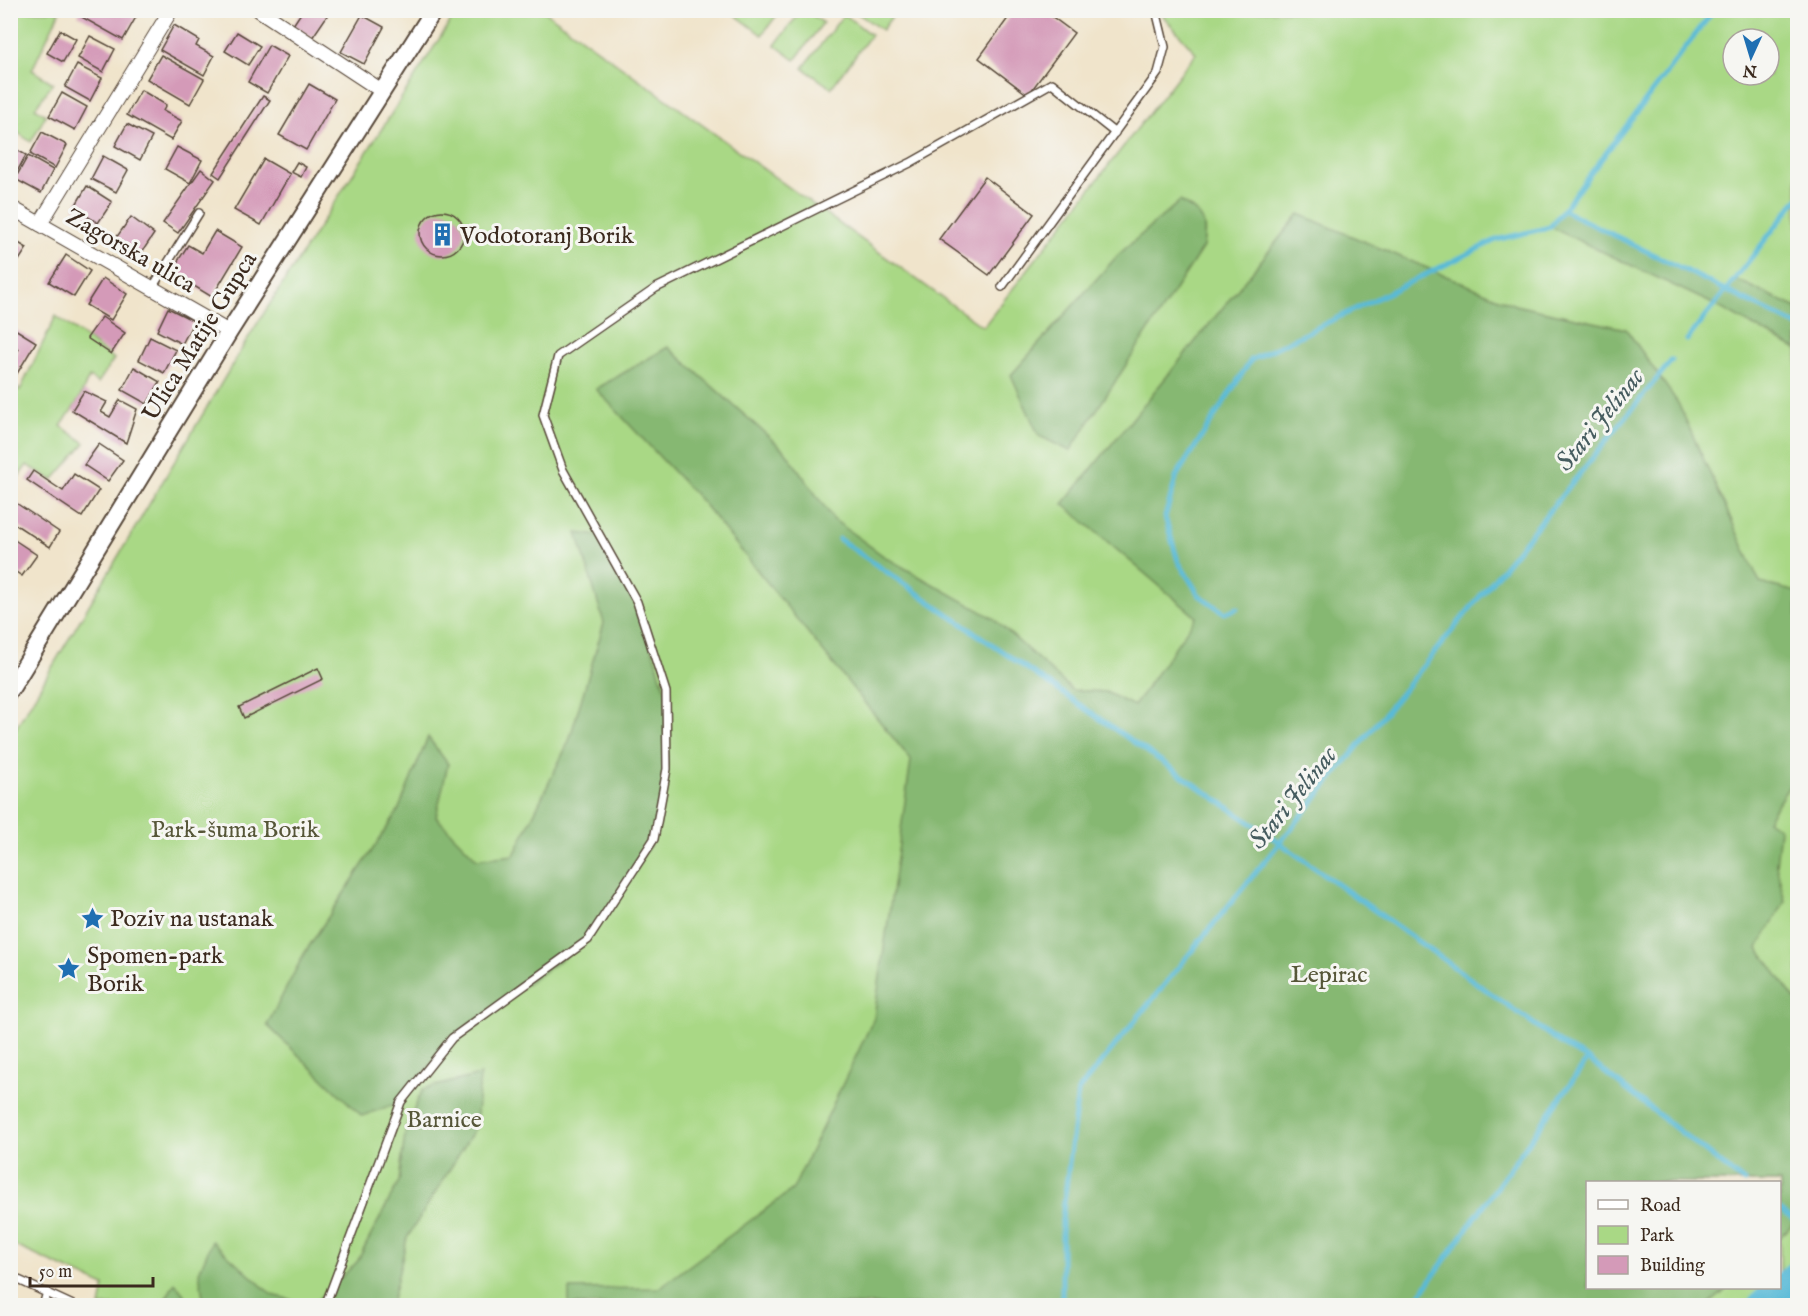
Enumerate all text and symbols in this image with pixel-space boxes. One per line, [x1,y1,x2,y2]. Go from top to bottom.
north arrow [1721,27,1781,87]
text: N [1742,59,1759,80]
street label: Zagorska ulica [60,202,201,301]
place label: Vodotoranj Borik [459,221,634,252]
building icon: Vodotoranj Borik [429,222,455,248]
street label: Ulica Matije Gupca [136,246,265,427]
water label: Stari Jelinac [1549,361,1652,478]
water label: Stari Jelinac [1242,739,1345,856]
park label: Park-šuma Borik [151,815,319,846]
place label: Poziv na ustanak [110,904,274,935]
place icon: Poziv na ustanak [79,905,105,931]
place label: Spomen-park Borik [87,941,224,1000]
place icon: Spomen-park Borik [56,956,82,982]
park label: Lepirac [1290,960,1368,991]
park label: Barnice [406,1105,482,1136]
legend [1586,1181,1781,1289]
text: Road [1640,1195,1681,1218]
text: Park [1640,1225,1675,1248]
scale bar [30,1250,153,1288]
text: Building [1640,1255,1705,1278]
text: 50 m [39,1261,72,1284]

